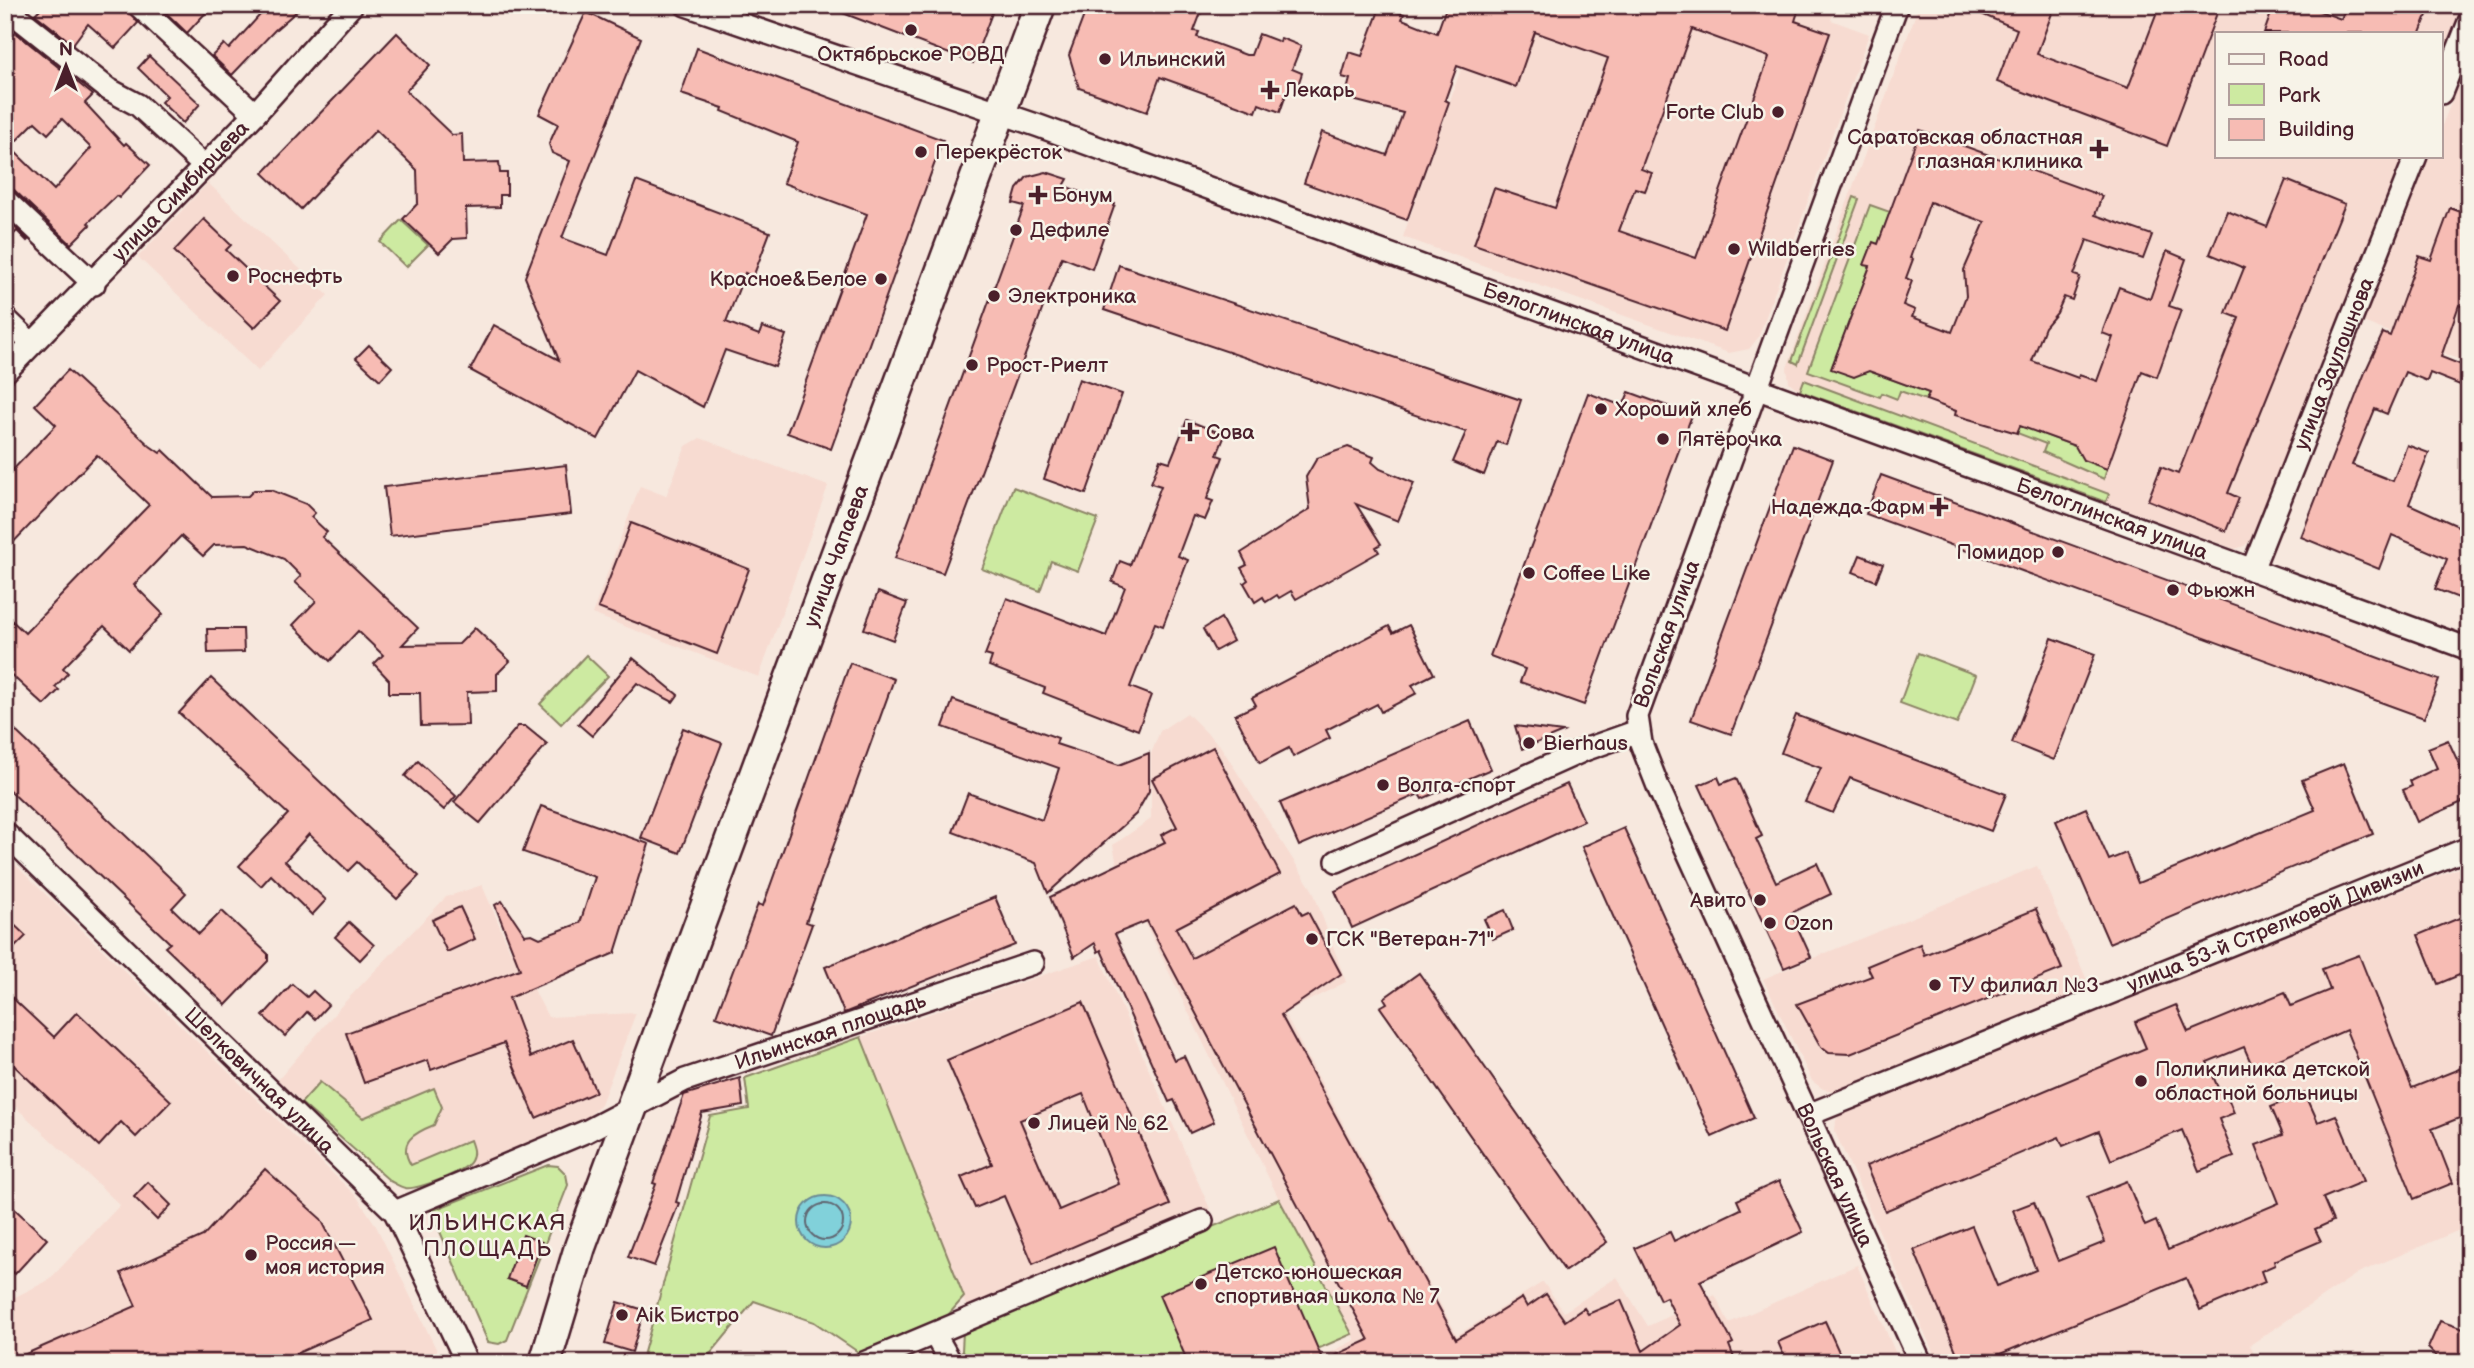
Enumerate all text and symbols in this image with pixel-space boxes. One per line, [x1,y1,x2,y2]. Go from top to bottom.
marker: Октябрьское РОВД [903,22,919,38]
north arrow [32,32,102,102]
legend [2215,32,2442,158]
text: N [59,39,73,62]
place label: Октябрьское РОВД [817,42,1005,67]
place label: Ильинский [1119,47,1226,72]
text: Road [2278,47,2329,72]
marker: Ильинский [1097,51,1113,67]
place label: Лекарь [1283,78,1355,103]
marker: Лекарь [1262,82,1278,98]
text: Park [2278,83,2321,108]
place label: Forte Club [1665,100,1764,125]
marker: Forte Club [1770,104,1786,120]
street label: улица Симбирцева [107,115,255,267]
text: Building [2278,117,2354,142]
place label: Саратовская областная глазная клиника [1847,125,2084,174]
marker: Саратовская областная глазная клиника [2089,139,2109,159]
place label: Перекрёсток [935,140,1062,165]
marker: Перекрёсток [913,144,929,160]
place label: Бонум [1052,183,1113,208]
marker: Бонум [1030,187,1046,203]
place label: Дефиле [1030,218,1110,243]
marker: Дефиле [1008,222,1024,238]
place label: Wildberries [1748,237,1855,262]
marker: Wildberries [1726,241,1742,257]
place label: Роснефть [247,264,343,289]
place label: Красное&Белое [710,267,867,292]
marker: Роснефть [225,268,241,284]
marker: Красное&Белое [873,271,889,287]
street label: улица Заулошнова [2288,273,2379,454]
street label: Белоглинская улица [1480,277,1679,370]
place label: Электроника [1008,284,1137,309]
marker: Электроника [986,288,1002,304]
place label: Ррост-Риелт [986,353,1108,378]
marker: Ррост-Риелт [964,357,980,373]
place label: Хороший хлеб [1615,397,1752,422]
marker: Хороший хлеб [1593,401,1609,417]
place label: Сова [1206,420,1255,445]
marker: Сова [1180,422,1200,442]
place label: Пятёрочка [1677,427,1783,452]
marker: Пятёрочка [1655,431,1671,447]
street label: Белоглинская улица [2013,472,2212,565]
street label: улица Чапаева [798,481,874,631]
place label: Надежда-Фарм [1771,495,1925,520]
marker: Надежда-Фарм [1931,499,1947,515]
place label: Помидор [1956,540,2044,565]
marker: Помидор [2050,544,2066,560]
street label: Вольская улица [1629,556,1706,711]
place label: Coffee Like [1543,561,1650,586]
marker: Coffee Like [1521,565,1537,581]
place label: Фьюжн [2187,578,2255,603]
marker: Фьюжн [2165,582,2181,598]
place label: Bierhaus [1543,731,1628,756]
marker: Bierhaus [1521,735,1537,751]
place label: Волга-спорт [1397,773,1516,798]
marker: Волга-спорт [1375,777,1391,793]
street label: улица 53-й Стрелковой Дивизии [2123,855,2427,997]
place label: Авито [1689,888,1746,913]
marker: Авито [1752,892,1768,908]
place label: Ozon [1784,911,1833,936]
marker: Ozon [1762,915,1778,931]
place label: ГСК "Ветеран-71" [1326,927,1494,952]
marker: ГСК "Ветеран-71" [1304,931,1320,947]
place label: ТУ филиал №3 [1949,973,2099,998]
marker: ТУ филиал №3 [1927,977,1943,993]
street label: Ильинская площадь [731,987,930,1075]
street label: Шелковичная улица [179,1002,340,1159]
place label: Поликлиника детской областной больницы [2155,1057,2370,1106]
marker: Поликлиника детской областной больницы [2133,1073,2149,1089]
street label: Вольская улица [1792,1099,1879,1251]
place label: Лицей № 62 [1047,1111,1169,1136]
marker: Лицей № 62 [1026,1115,1042,1131]
district label: ИЛЬИНСКАЯ ПЛОЩАДЬ [408,1209,568,1263]
place label: Россия — моя история [265,1231,385,1280]
marker: Россия — моя история [243,1247,259,1263]
place label: Детско-юношеская спортивная школа № 7 [1215,1260,1440,1309]
marker: Детско-юношеская спортивная школа № 7 [1193,1276,1209,1292]
place label: Aik Бистро [636,1303,739,1328]
marker: Aik Бистро [614,1307,630,1323]

